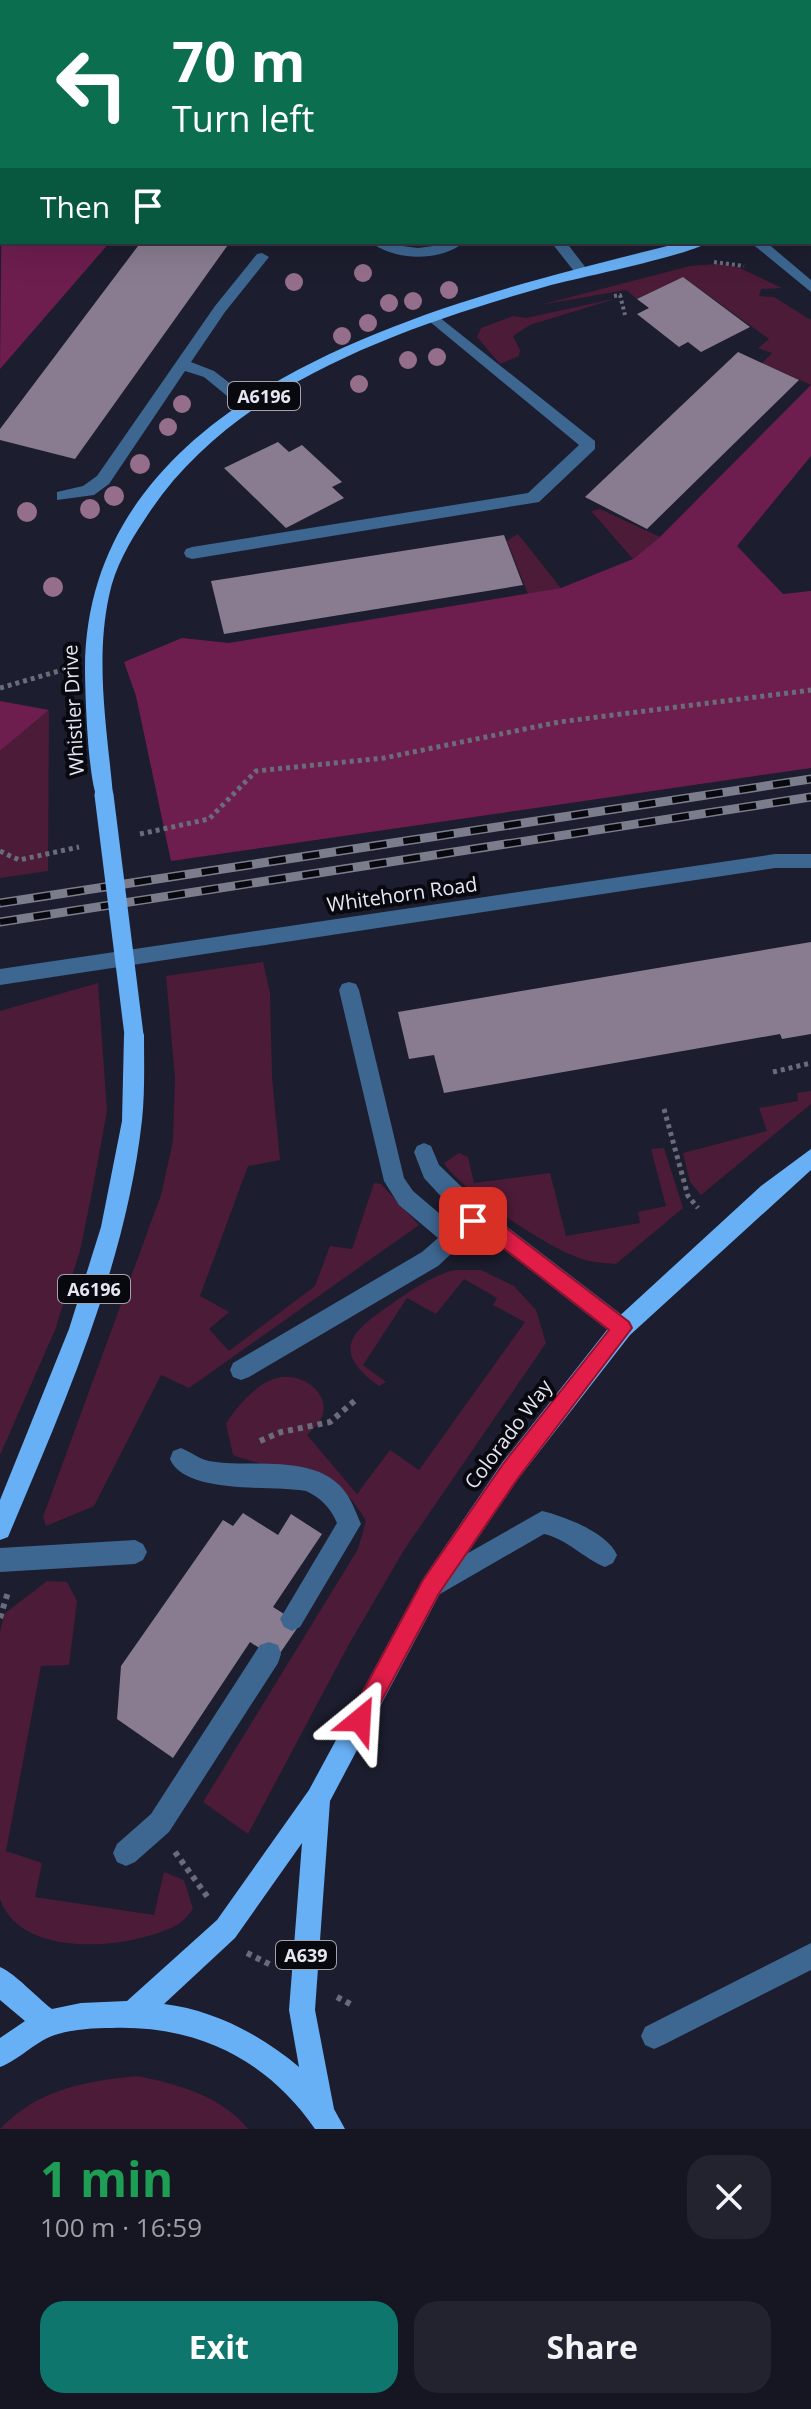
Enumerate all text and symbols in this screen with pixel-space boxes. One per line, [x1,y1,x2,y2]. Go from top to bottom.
text: 70 m [172,22,306,98]
icon: left [40,32,144,136]
text: Turn left [172,94,314,143]
icon: arrive [126,184,170,228]
text: Then [40,186,110,227]
road number: A6196 [228,382,300,410]
street label: Whistler Drive [56,644,90,776]
street label: Whitehorn Road [325,870,479,918]
pin [439,1187,507,1255]
icon: arrive [451,1199,495,1243]
road number: A6196 [58,1275,130,1303]
street label: Colorado Way [458,1373,559,1494]
position arrow [318,1678,402,1762]
road number: A639 [276,1941,336,1969]
text: 1 min [40,2146,173,2211]
button: close [687,2155,771,2239]
text: 100 m · 16:59 [40,2209,202,2245]
button: Exit [40,2301,398,2393]
button: Share [414,2301,771,2393]

